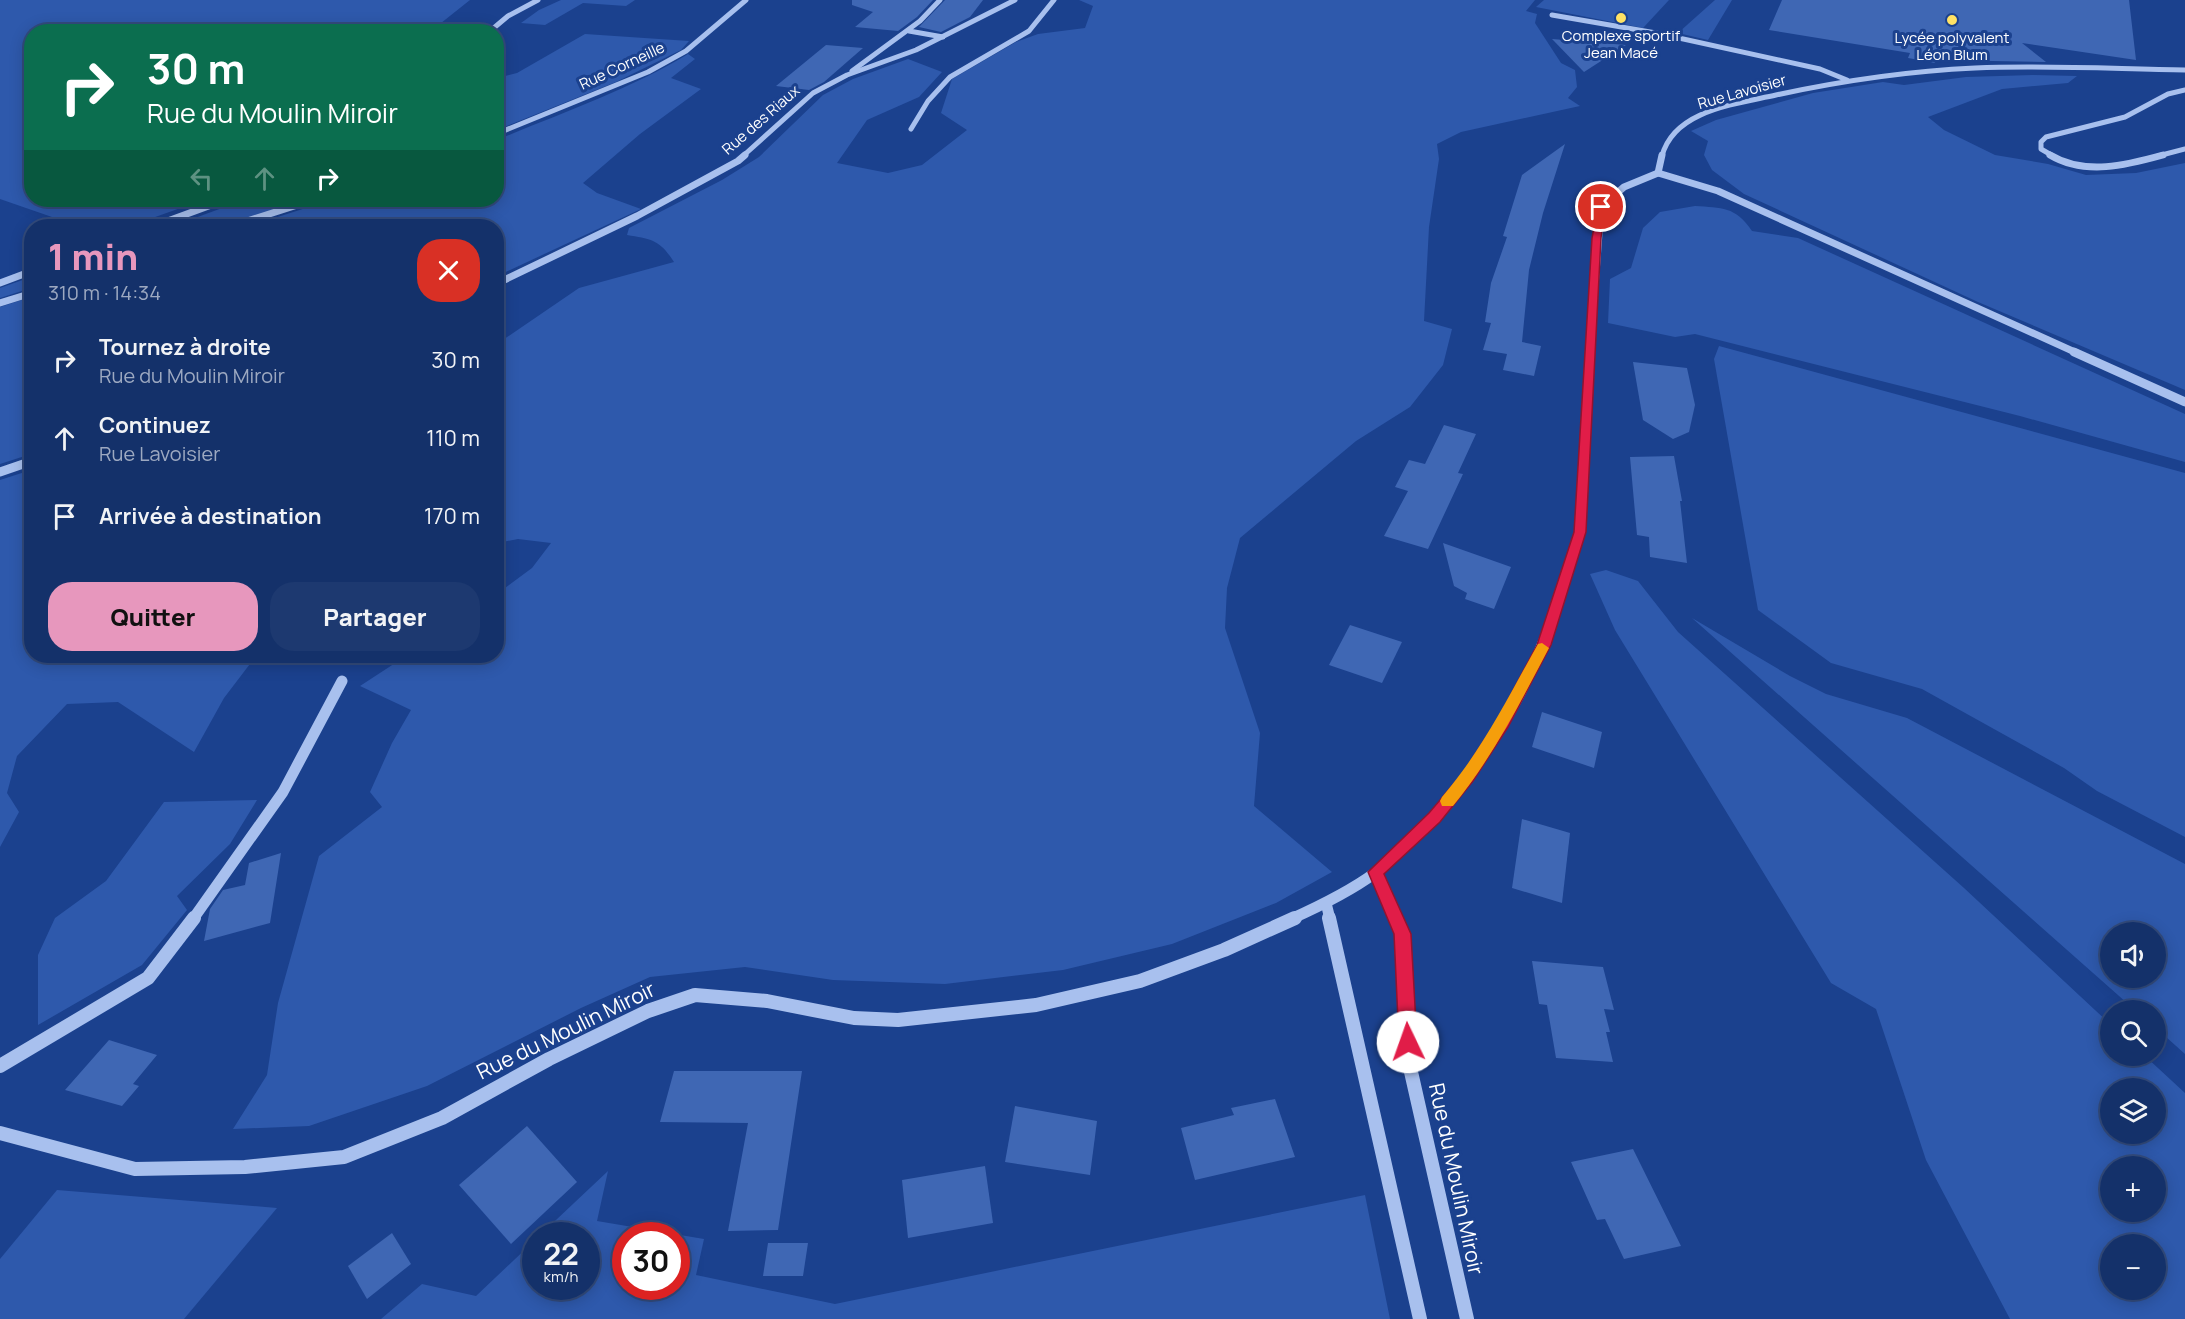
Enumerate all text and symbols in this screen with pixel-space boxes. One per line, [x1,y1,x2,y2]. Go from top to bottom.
marker: Complexe sportif Jean Macé [1614,11,1628,25]
marker: Lycée polyvalent Léon Blum [1945,13,1959,27]
place label: Complexe sportif Jean Macé [1562,25,1681,63]
place label: Lycée polyvalent Léon Blum [1895,27,2010,65]
street label: Rue Corneille [576,36,668,95]
text: 30 m [147,39,245,97]
icon: right [48,48,126,126]
street label: Rue Lavoisier [1695,69,1789,114]
street label: Rue des Riaux [717,80,804,159]
text: Rue du Moulin Miroir [147,94,398,131]
icon: left [185,162,218,195]
icon: ahead [248,162,281,195]
icon: right [311,162,344,195]
pin [1575,181,1626,232]
icon: arrive [1584,190,1617,223]
text: 1 min [48,232,138,281]
button: close [417,239,480,302]
text: 310 m · 14:34 [48,279,161,306]
text: Tournez à droite [99,332,271,362]
icon: right [48,344,81,377]
text: 30 m [431,345,480,375]
text: Rue du Moulin Miroir [99,362,285,389]
text: Continuez [99,410,211,440]
icon: ahead [48,422,81,455]
text: 110 m [426,423,480,453]
text: Rue Lavoisier [99,440,220,467]
icon: arrive [48,500,81,533]
text: Arrivée à destination [99,501,322,531]
text: 170 m [424,501,480,531]
button: Quitter [48,582,258,651]
button: Partager [270,582,480,651]
map controls [2100,922,2166,1300]
button: sound [2100,922,2166,988]
street label: Rue du Moulin Miroir [472,975,660,1085]
button: search [2100,1000,2166,1066]
position arrow [1376,1010,1440,1074]
button: layers [2100,1078,2166,1144]
street label: Rue du Moulin Miroir [1423,1080,1491,1278]
button: + [2100,1156,2166,1222]
speed limit sign: 30 [612,1222,690,1300]
text: 22 [543,1233,579,1274]
button: − [2100,1234,2166,1300]
text: km/h [544,1266,578,1287]

